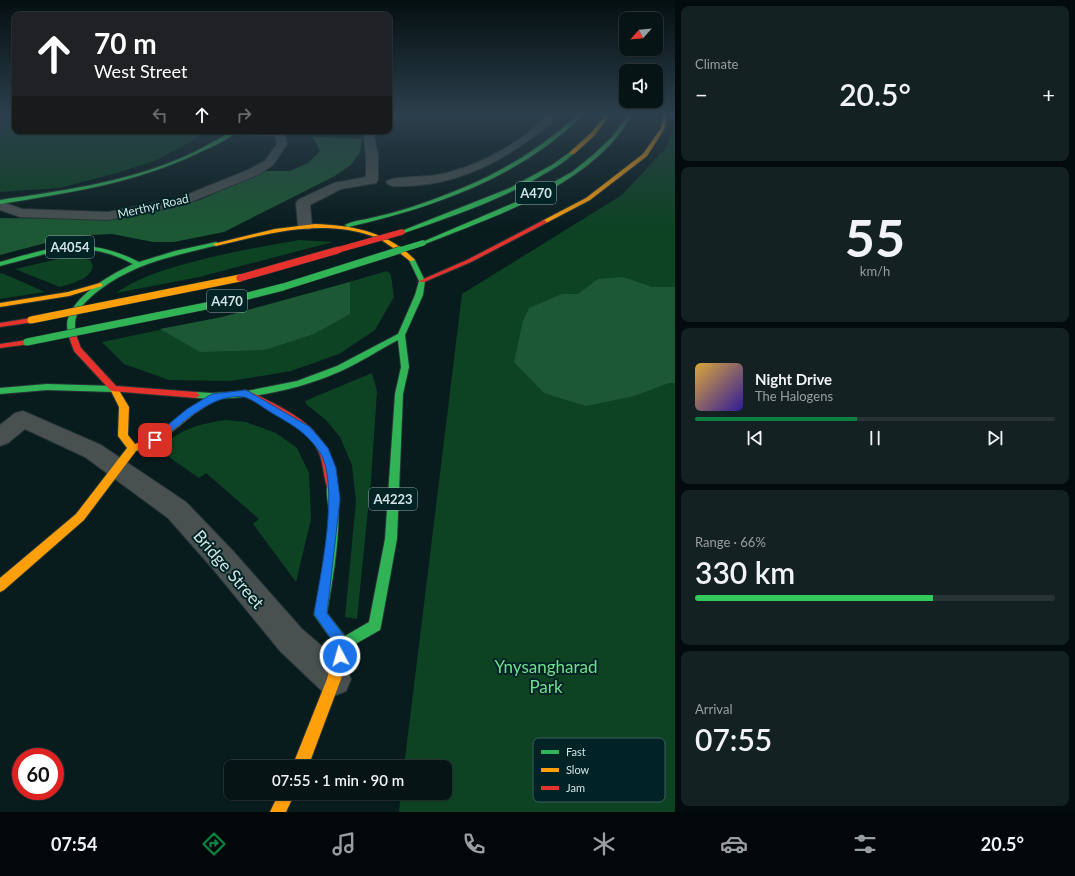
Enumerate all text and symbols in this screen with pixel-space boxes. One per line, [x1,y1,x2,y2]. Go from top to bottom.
north arrow [619,12,663,56]
map controls [619,12,663,108]
text: 70 m [94,26,157,60]
icon: ahead [28,28,80,80]
text: Climate [695,56,738,72]
text: West Street [94,60,187,82]
button: sound [619,64,663,108]
text: 20.5° [839,76,911,112]
text: − [695,81,708,108]
text: + [1042,81,1055,108]
icon: left [149,104,171,126]
icon: ahead [191,104,213,126]
icon: right [233,104,255,126]
road number: A470 [516,182,556,204]
street label: Merthyr Road [116,191,190,221]
text: 55 [845,206,905,268]
road number: A4054 [46,236,94,258]
text: km/h [860,263,890,279]
road number: A470 [207,290,247,312]
text: Night Drive [755,370,832,388]
text: The Halogens [755,388,833,404]
pin [138,423,172,457]
icon: previous [744,427,766,449]
icon: pause [864,427,886,449]
icon: next [984,427,1006,449]
icon: arrive [144,429,166,451]
road number: A4223 [369,488,417,510]
street label: Bridge Street [189,525,269,613]
text: Range · 66% [695,534,766,550]
text: 330 km [695,554,795,590]
position arrow [319,635,361,677]
park label: Ynysangharad Park [494,656,598,697]
text: Arrival [695,701,732,717]
text: 07:55 [695,721,772,757]
legend [533,738,665,802]
text: Fast [566,745,586,758]
speed limit sign: 60 [12,748,64,800]
text: Slow [566,763,590,776]
text: 07:55 · 1 min · 90 m [272,771,404,789]
text: Jam [566,781,585,794]
icon: directions [200,830,228,858]
icon: music [330,830,358,858]
icon: phone [460,830,488,858]
icon: climate [590,830,618,858]
icon: car [720,830,748,858]
icon: filters [851,830,879,858]
text: 07:54 [51,833,98,855]
text: 20.5° [981,833,1024,855]

